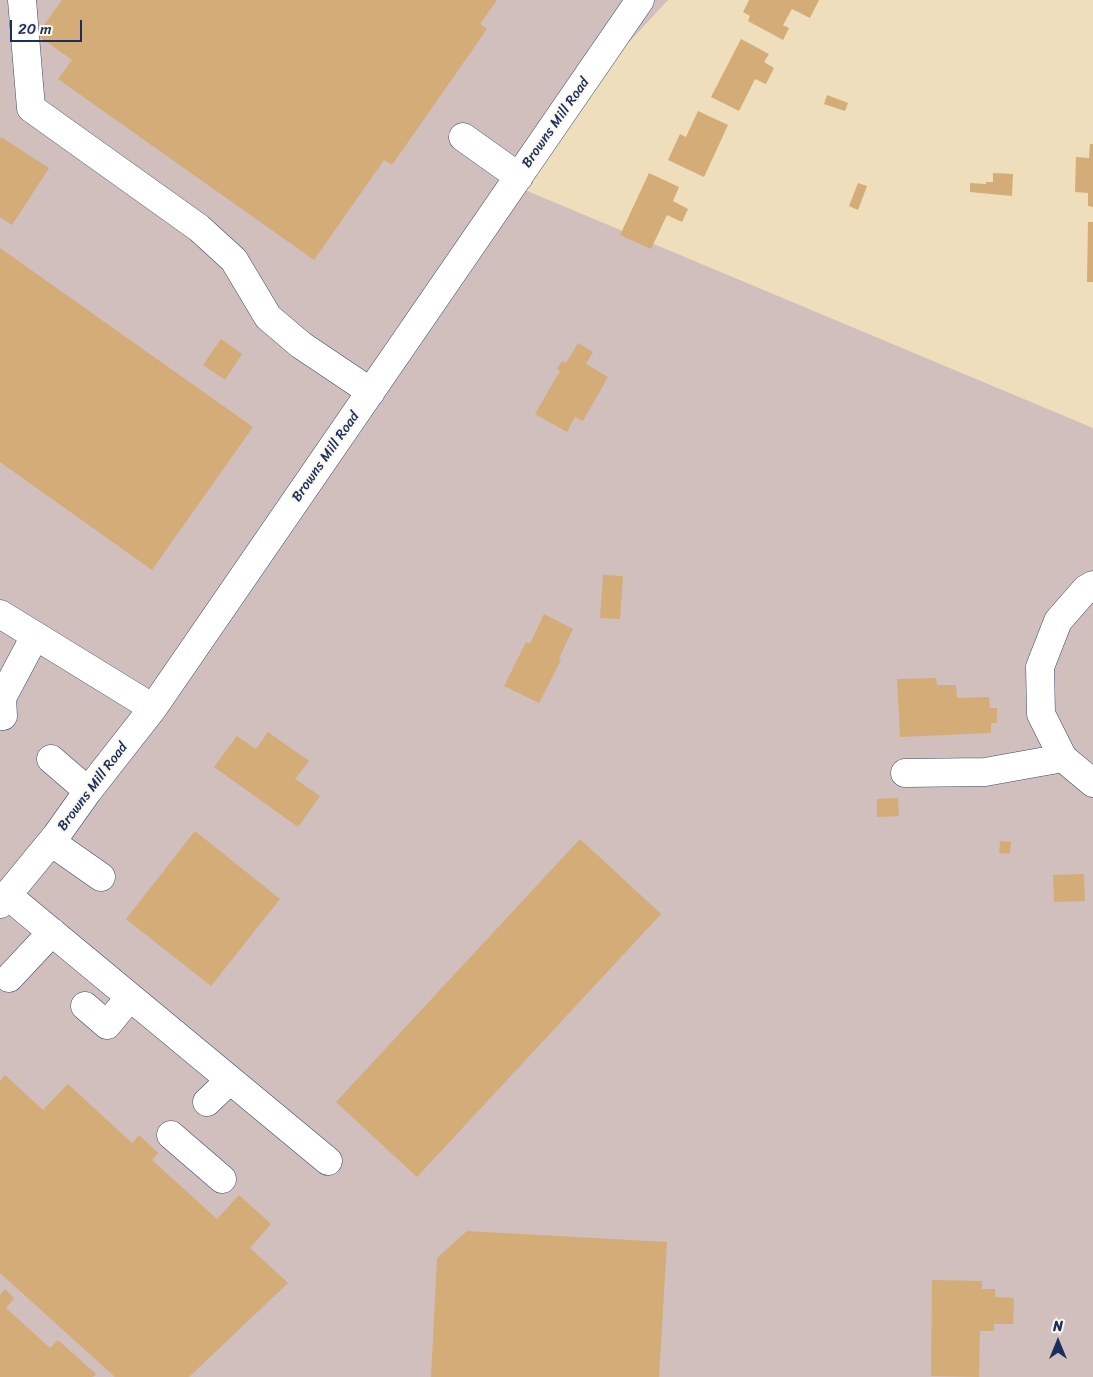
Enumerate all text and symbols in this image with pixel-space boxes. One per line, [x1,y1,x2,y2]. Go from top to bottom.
scale bar [12,10,85,42]
text: 20 m [18,16,52,42]
street label: Browns Mill Road [519,75,593,171]
street label: Browns Mill Road [289,409,363,505]
street label: Browns Mill Road [54,740,132,834]
text: N [1053,1314,1063,1339]
north arrow [1033,1317,1083,1367]

